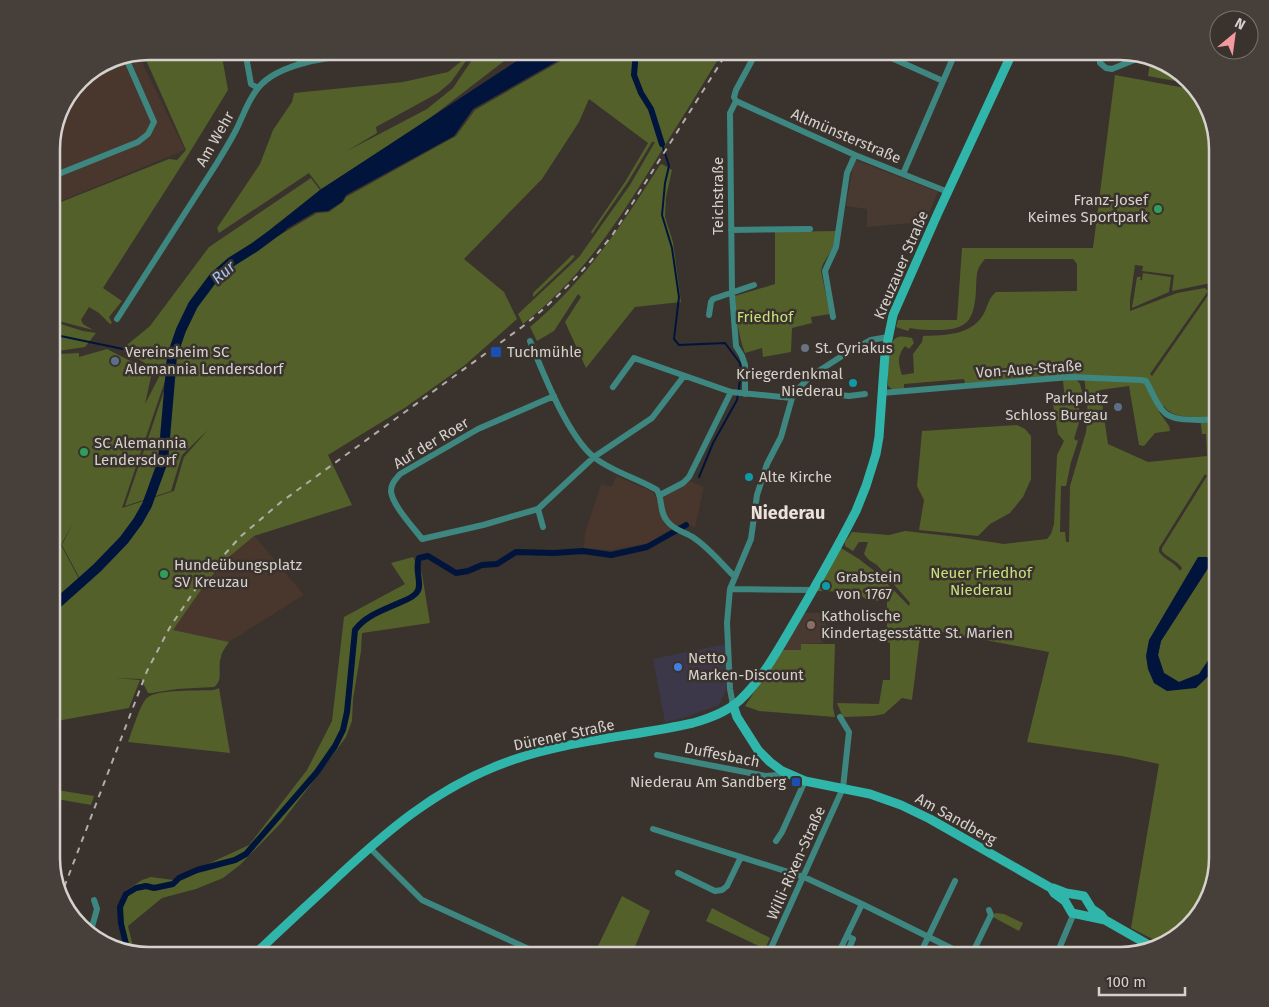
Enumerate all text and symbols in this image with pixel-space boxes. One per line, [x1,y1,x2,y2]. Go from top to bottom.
north arrow [1209,10,1259,60]
text: N [1232,14,1248,34]
street label: Altmünsterstraße [788,105,904,167]
street label: Am Wehr [192,108,238,170]
street label: Teichstraße [709,157,727,235]
place label: Franz-Josef Keimes Sportpark [1028,191,1149,226]
marker: Franz-Josef Keimes Sportpark [1152,203,1164,215]
street label: Kreuzauer Straße [870,208,932,322]
water label: Rur [208,256,240,288]
park label: Friedhof [737,308,794,326]
place label: St. Cyriakus [815,339,893,357]
marker: St. Cyriakus [799,342,811,354]
place label: Vereinsheim SC Alemannia Lendersdorf [125,343,284,378]
place label: Tuchmühle [507,343,582,361]
marker: Tuchmühle [489,345,503,359]
marker: Vereinsheim SC Alemannia Lendersdorf [109,355,121,367]
street label: Von-Aue-Straße [975,356,1083,382]
place label: Kriegerdenkmal Niederau [736,365,844,400]
marker: Kriegerdenkmal Niederau [847,377,859,389]
place label: Parkplatz Schloss Burgau [1005,389,1108,424]
marker: Parkplatz Schloss Burgau [1112,401,1124,413]
street label: Auf der Roer [390,413,472,473]
place label: SC Alemannia Lendersdorf [94,434,187,469]
marker: SC Alemannia Lendersdorf [78,446,90,458]
place label: Alte Kirche [759,468,832,486]
marker: Alte Kirche [743,471,755,483]
district label: Niederau [751,502,825,524]
place label: Hundeübungsplatz SV Kreuzau [174,556,303,591]
park label: Neuer Friedhof Niederau [930,564,1033,599]
marker: Hundeübungsplatz SV Kreuzau [158,568,170,580]
place label: Grabstein von 1767 [836,568,901,603]
marker: Grabstein von 1767 [820,580,832,592]
place label: Katholische Kindertagesstätte St. Marien [821,607,1013,642]
marker: Katholische Kindertagesstätte St. Marien [805,619,817,631]
place label: Netto Marken-Discount [688,649,804,684]
marker: Netto Marken-Discount [672,661,684,673]
street label: Dürener Straße [512,716,616,754]
street label: Duffesbach [683,739,761,771]
place label: Niederau Am Sandberg [630,773,786,791]
marker: Niederau Am Sandberg [790,776,802,788]
street label: Am Sandberg [912,789,1000,849]
street label: Willi-Rixen-Straße [763,803,829,923]
scale bar [1099,964,1185,996]
text: 100 m [1106,973,1146,991]

